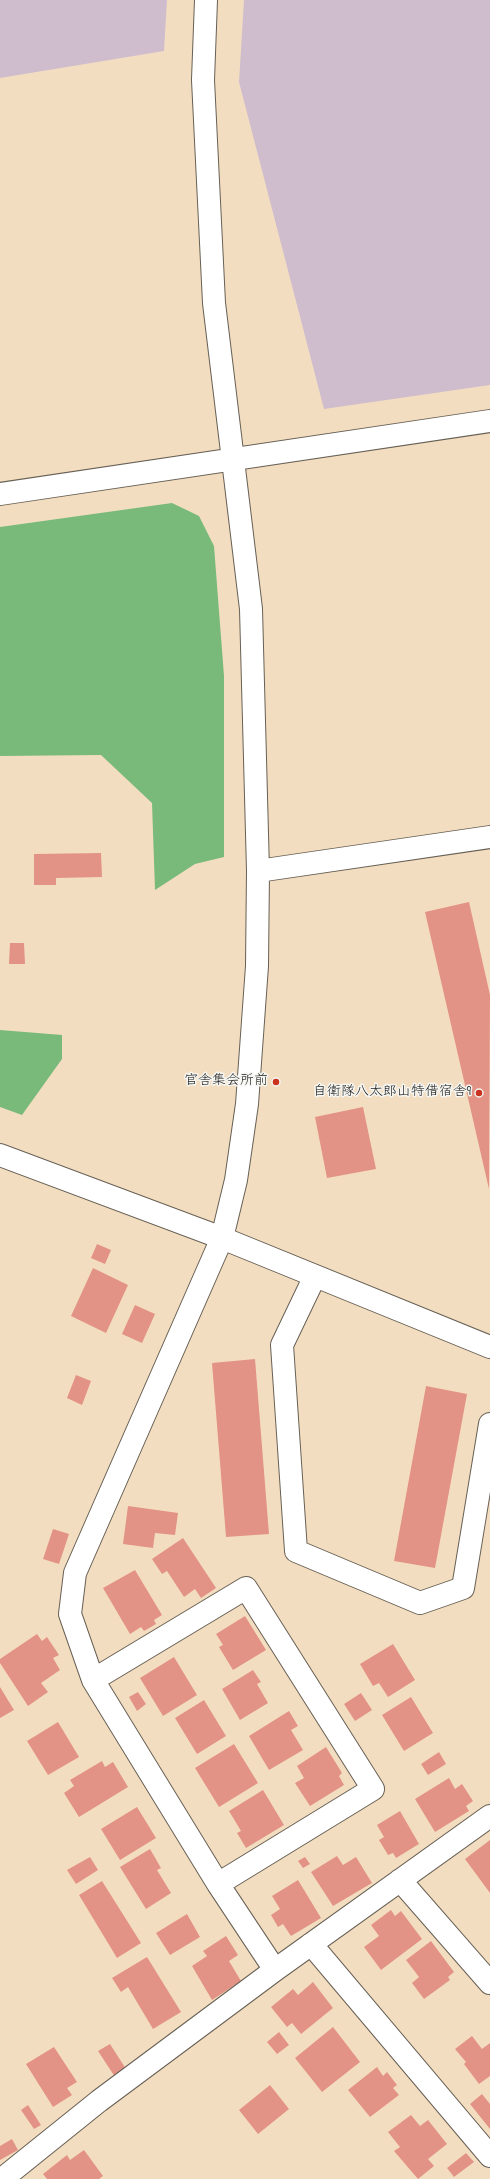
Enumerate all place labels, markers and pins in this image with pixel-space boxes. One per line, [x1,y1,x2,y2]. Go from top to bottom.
place label: 官舎集会所前 [184,1074,268,1090]
marker: 官舎集会所前 [271,1077,281,1087]
place label: 自衛隊八太郎山特借宿舎9 [313,1085,471,1101]
marker: 自衛隊八太郎山特借宿舎9 [474,1088,484,1098]

